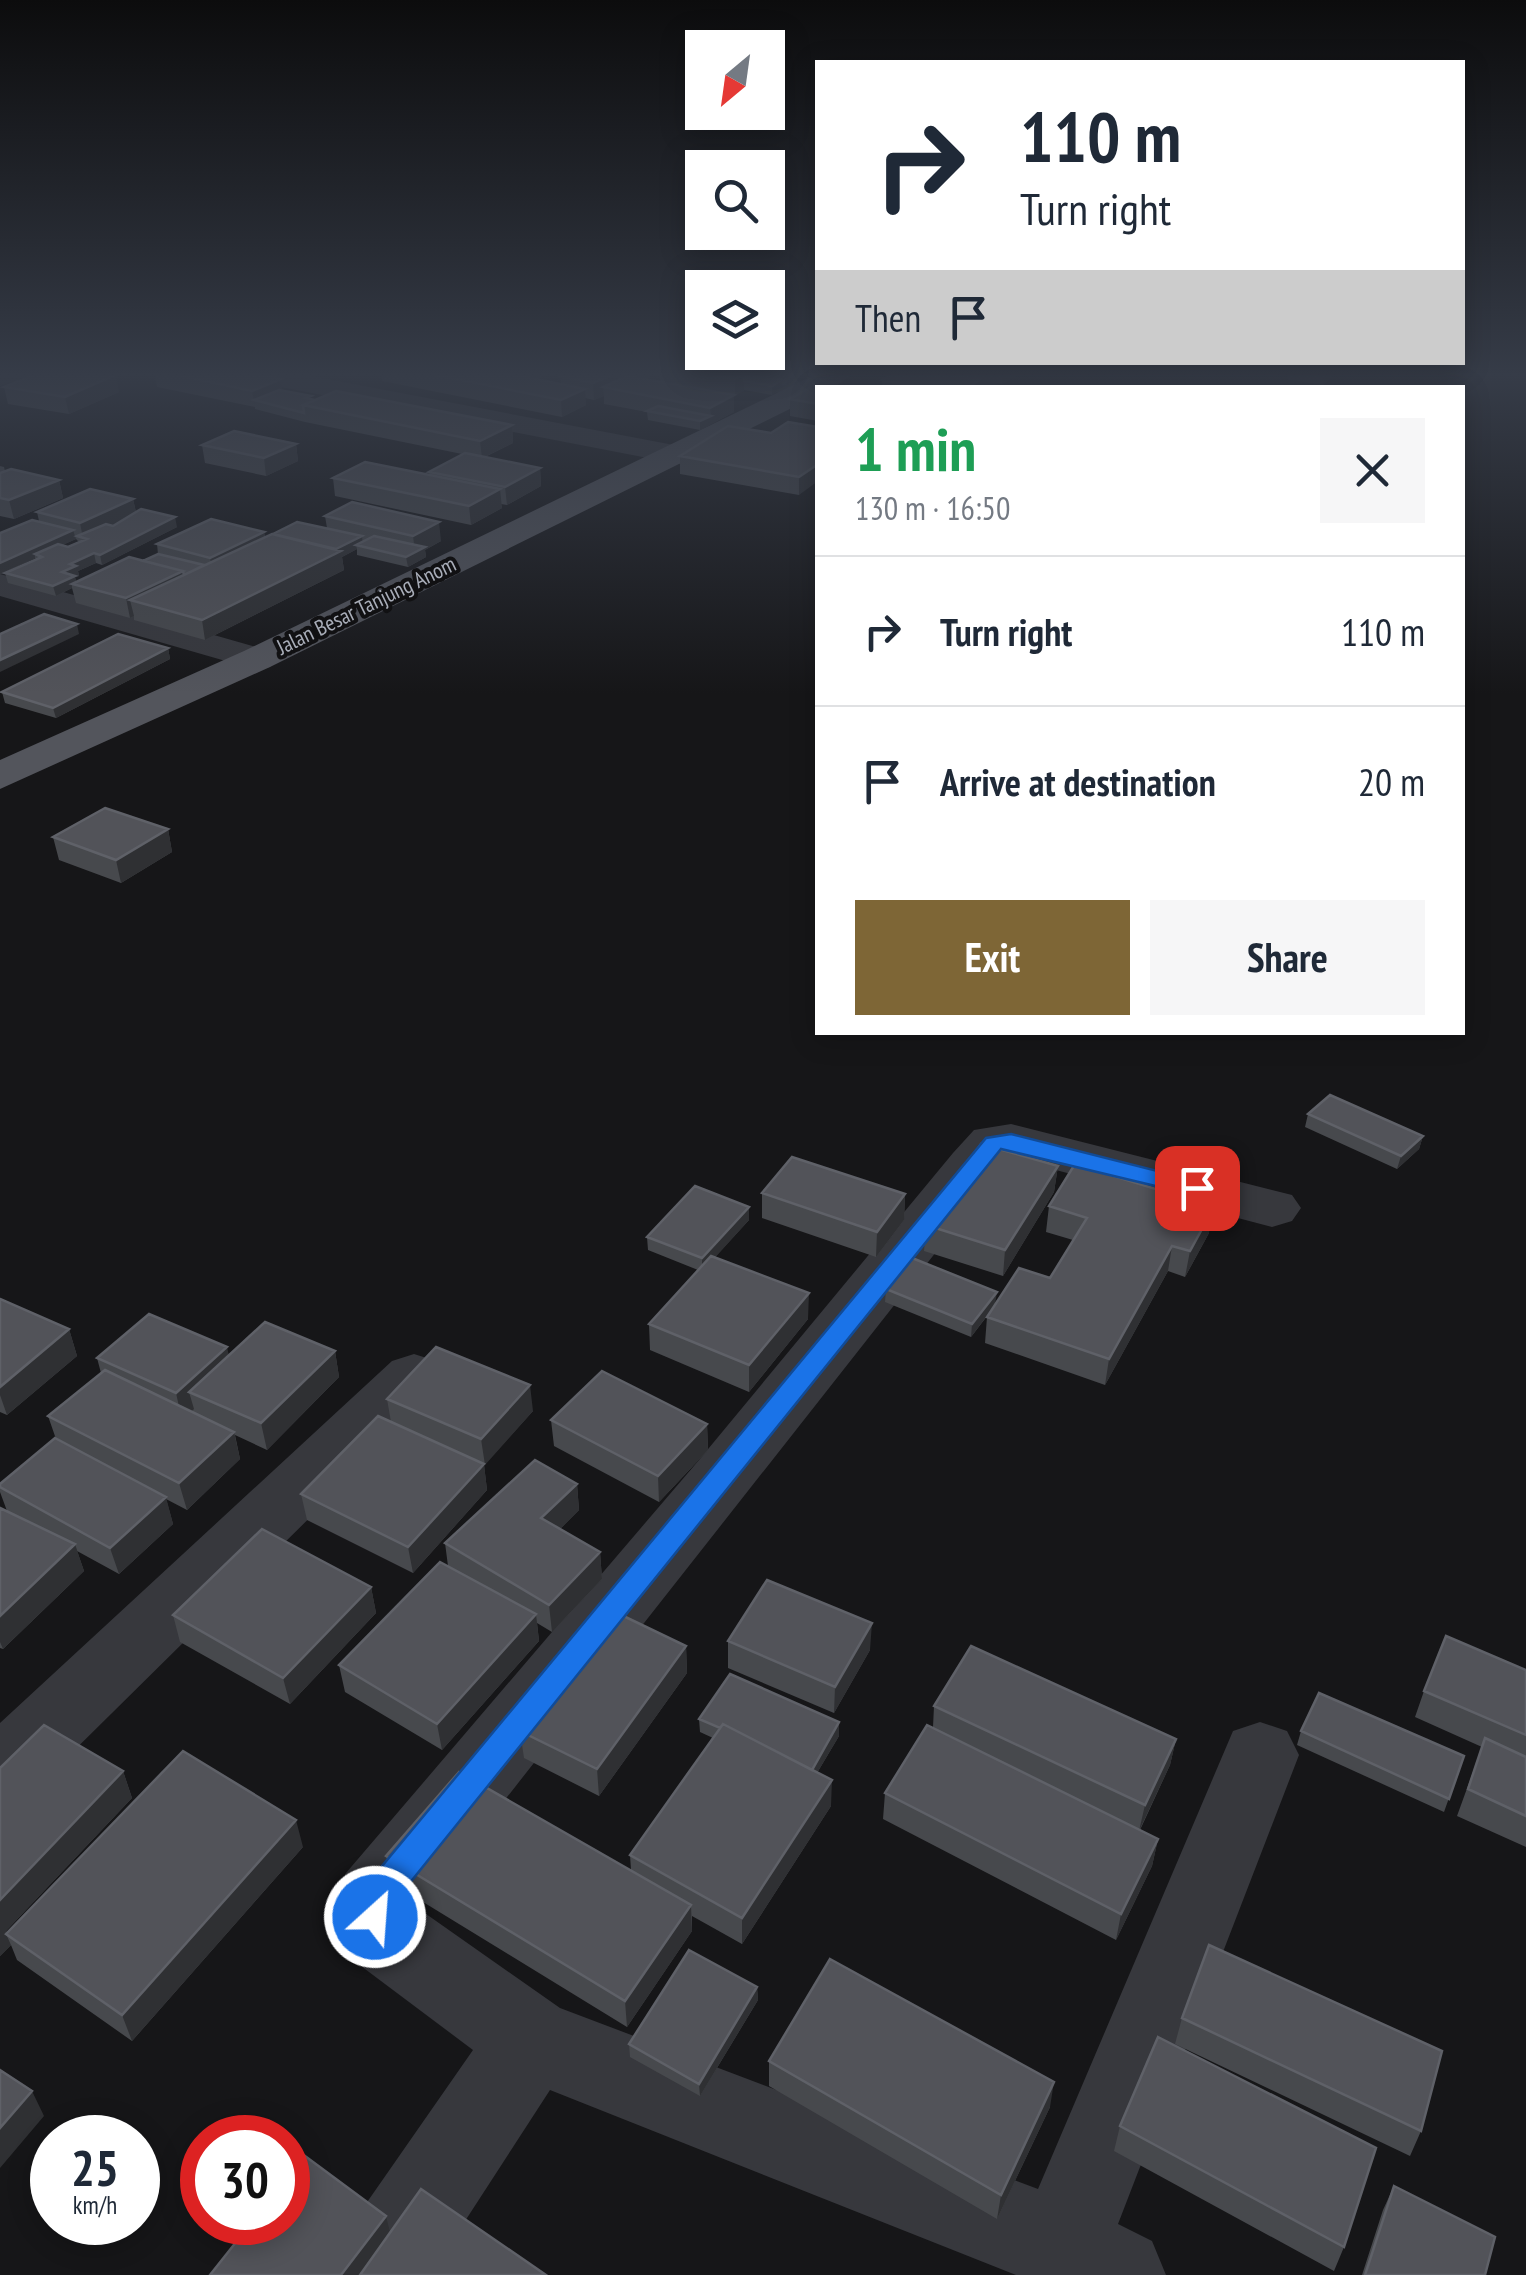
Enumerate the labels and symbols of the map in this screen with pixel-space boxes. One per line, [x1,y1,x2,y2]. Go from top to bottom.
north arrow [685,30,785,130]
street label: Jalan Besar Tanjung Anom [271,549,460,661]
pin [1155,1146,1240,1231]
position arrow [323,1865,427,1969]
speed limit sign: 30 [180,2115,310,2245]

